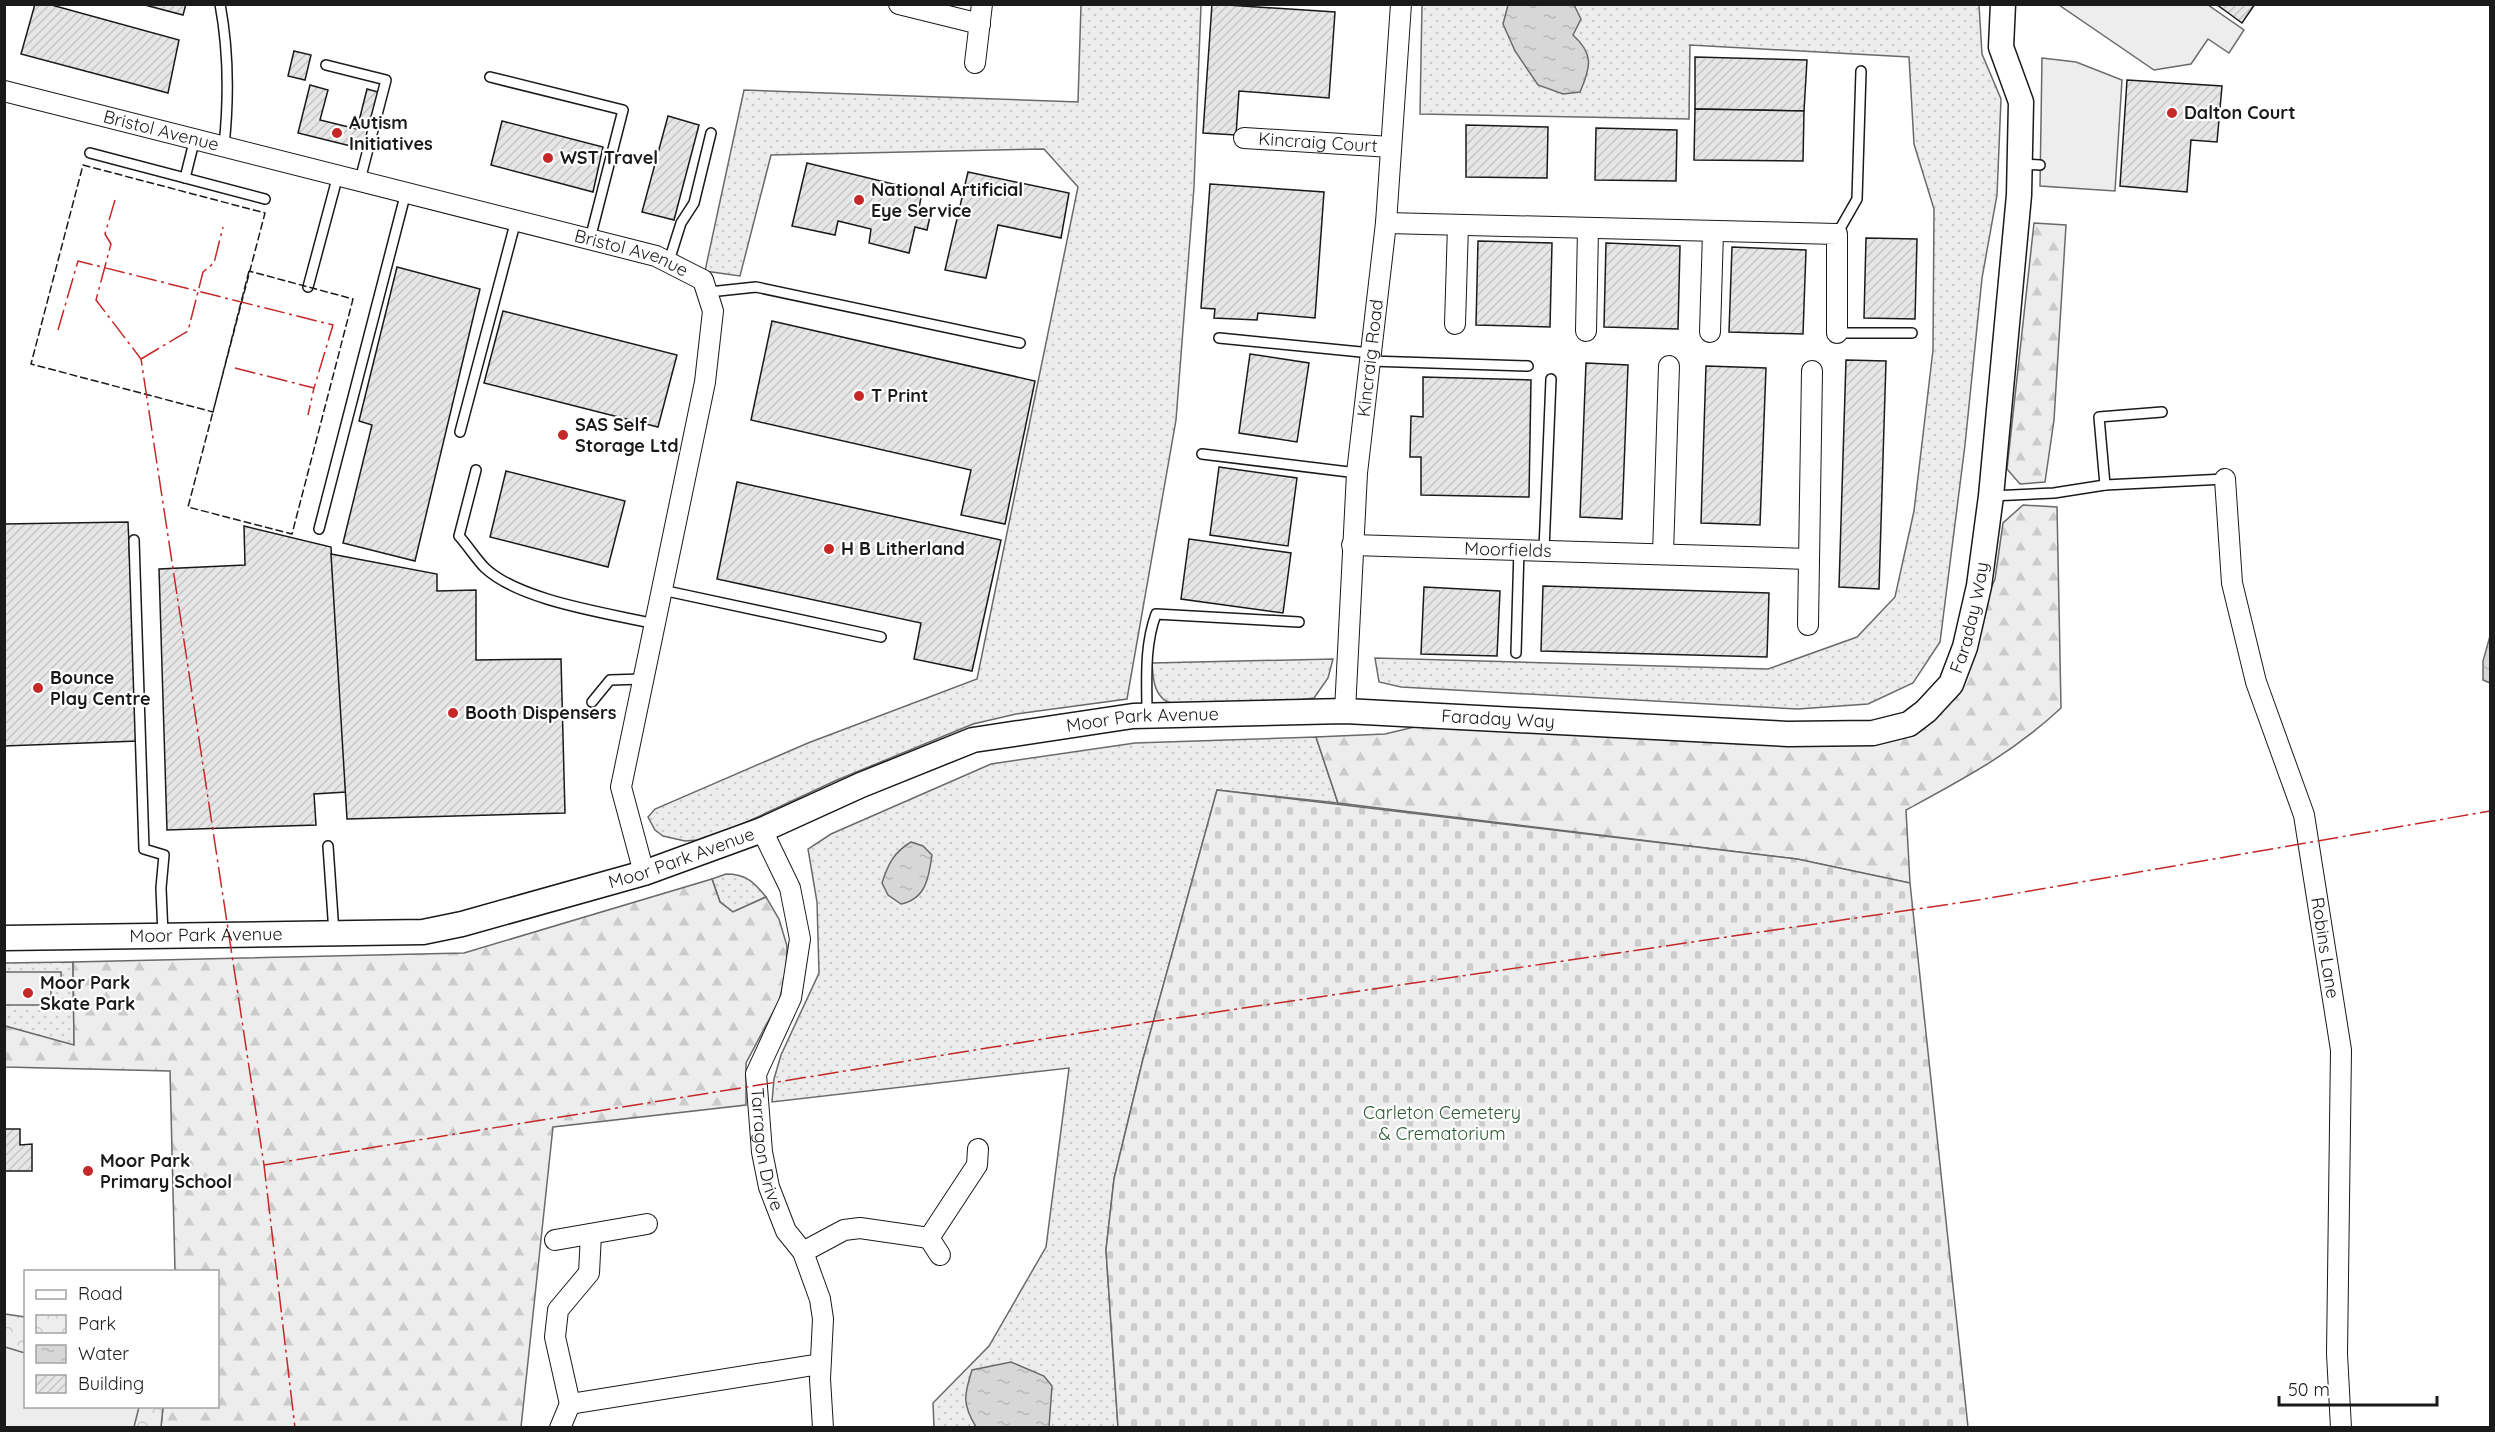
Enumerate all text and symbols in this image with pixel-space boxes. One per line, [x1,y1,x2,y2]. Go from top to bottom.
place label: Dalton Court [2184,101,2296,124]
street label: Bristol Avenue [101,105,221,156]
marker: Dalton Court [2165,106,2179,120]
place label: Autism Initiatives [349,111,433,155]
marker: Autism Initiatives [330,126,344,140]
street label: Kincraig Court [1258,127,1378,157]
place label: WST Travel [560,146,658,169]
marker: WST Travel [541,151,555,165]
place label: National Artificial Eye Service [871,178,1023,222]
marker: National Artificial Eye Service [852,193,866,207]
street label: Bristol Avenue [572,224,692,282]
street label: Kincraig Road [1352,298,1388,418]
place label: T Print [871,384,928,407]
marker: T Print [852,389,866,403]
place label: SAS Self Storage Ltd [575,413,679,457]
marker: SAS Self Storage Ltd [556,428,570,442]
street label: Moorfields [1464,536,1552,562]
place label: H B Litherland [841,537,965,560]
marker: H B Litherland [822,542,836,556]
street label: Faraday Way [1944,561,1993,676]
place label: Bounce Play Centre [50,666,151,710]
marker: Bounce Play Centre [31,681,45,695]
place label: Booth Dispensers [465,701,617,724]
street label: Moor Park Avenue [1065,702,1219,737]
street label: Faraday Way [1441,704,1555,733]
marker: Booth Dispensers [446,706,460,720]
street label: Moor Park Avenue [606,822,757,893]
street label: Robins Lane [2306,895,2345,1000]
street label: Moor Park Avenue [129,922,283,947]
place label: Moor Park Skate Park [40,971,135,1015]
marker: Moor Park Skate Park [21,986,35,1000]
street label: Tarragon Drive [746,1087,789,1214]
park label: Carleton Cemetery & Crematorium [1363,1101,1521,1145]
place label: Moor Park Primary School [100,1149,232,1193]
marker: Moor Park Primary School [81,1164,95,1178]
legend [24,1270,219,1408]
text: Road [78,1282,123,1305]
text: Park [78,1312,116,1335]
text: Water [78,1342,129,1365]
scale bar [2279,1369,2436,1407]
text: Building [78,1372,144,1395]
text: 50 m [2288,1378,2330,1401]

